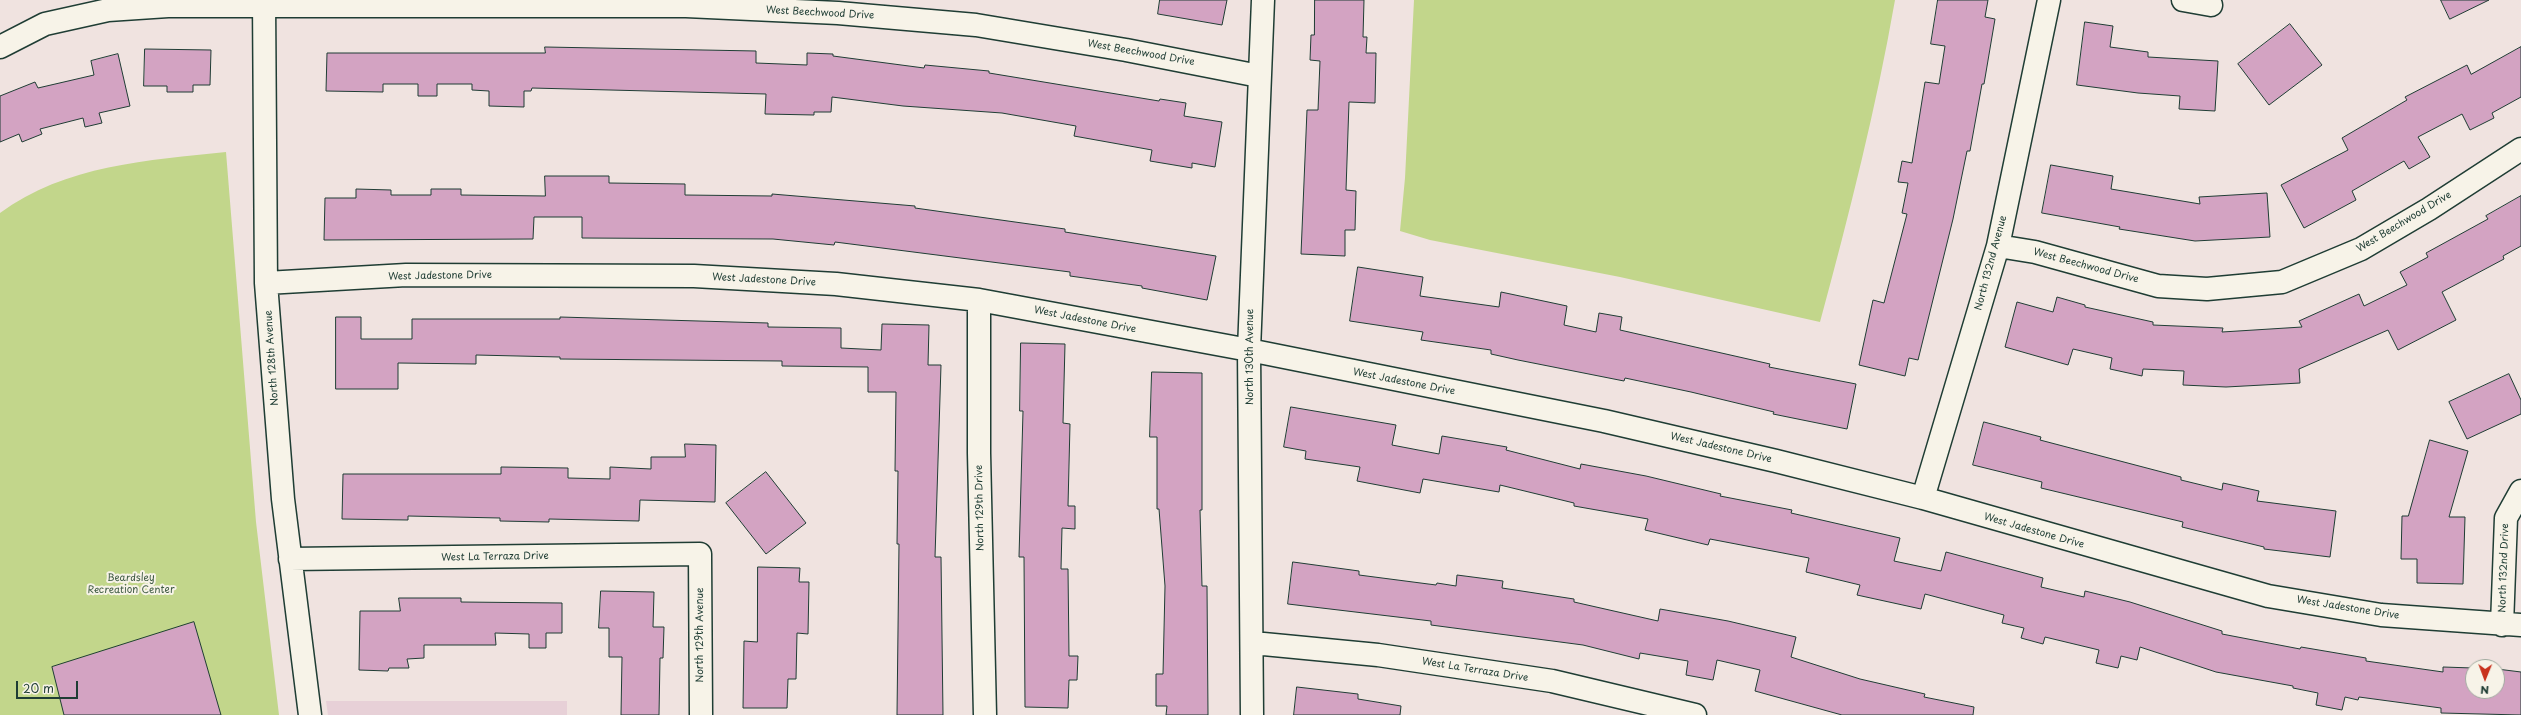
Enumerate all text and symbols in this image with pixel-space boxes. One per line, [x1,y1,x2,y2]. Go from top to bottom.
street label: West Beechwood Drive [765,4,875,22]
street label: West Beechwood Drive [1087,38,1195,68]
street label: West Beechwood Drive [2354,189,2454,255]
street label: North 132nd Avenue [1973,214,2009,312]
street label: West Beechwood Drive [2032,246,2140,286]
street label: West Jadestone Drive [388,269,492,283]
street label: West Jadestone Drive [712,271,816,289]
street label: West Jadestone Drive [1033,304,1137,336]
street label: North 130th Avenue [1244,309,1256,405]
street label: North 128th Avenue [263,310,281,406]
street label: West Jadestone Drive [1352,366,1456,398]
street label: West Jadestone Drive [1669,430,1773,466]
street label: North 129th Drive [973,465,987,551]
street label: West Jadestone Drive [1982,511,2086,551]
street label: North 132nd Drive [2496,523,2512,613]
street label: West La Terraza Drive [441,550,549,564]
park label: Beardsley Recreation Center [87,572,175,596]
street label: North 129th Avenue [694,588,706,682]
street label: West Jadestone Drive [2296,594,2400,622]
street label: West La Terraza Drive [1421,656,1529,684]
north arrow [2465,659,2505,699]
scale bar [18,673,80,699]
text: 20 m [23,679,54,697]
text: N [2480,682,2489,699]

